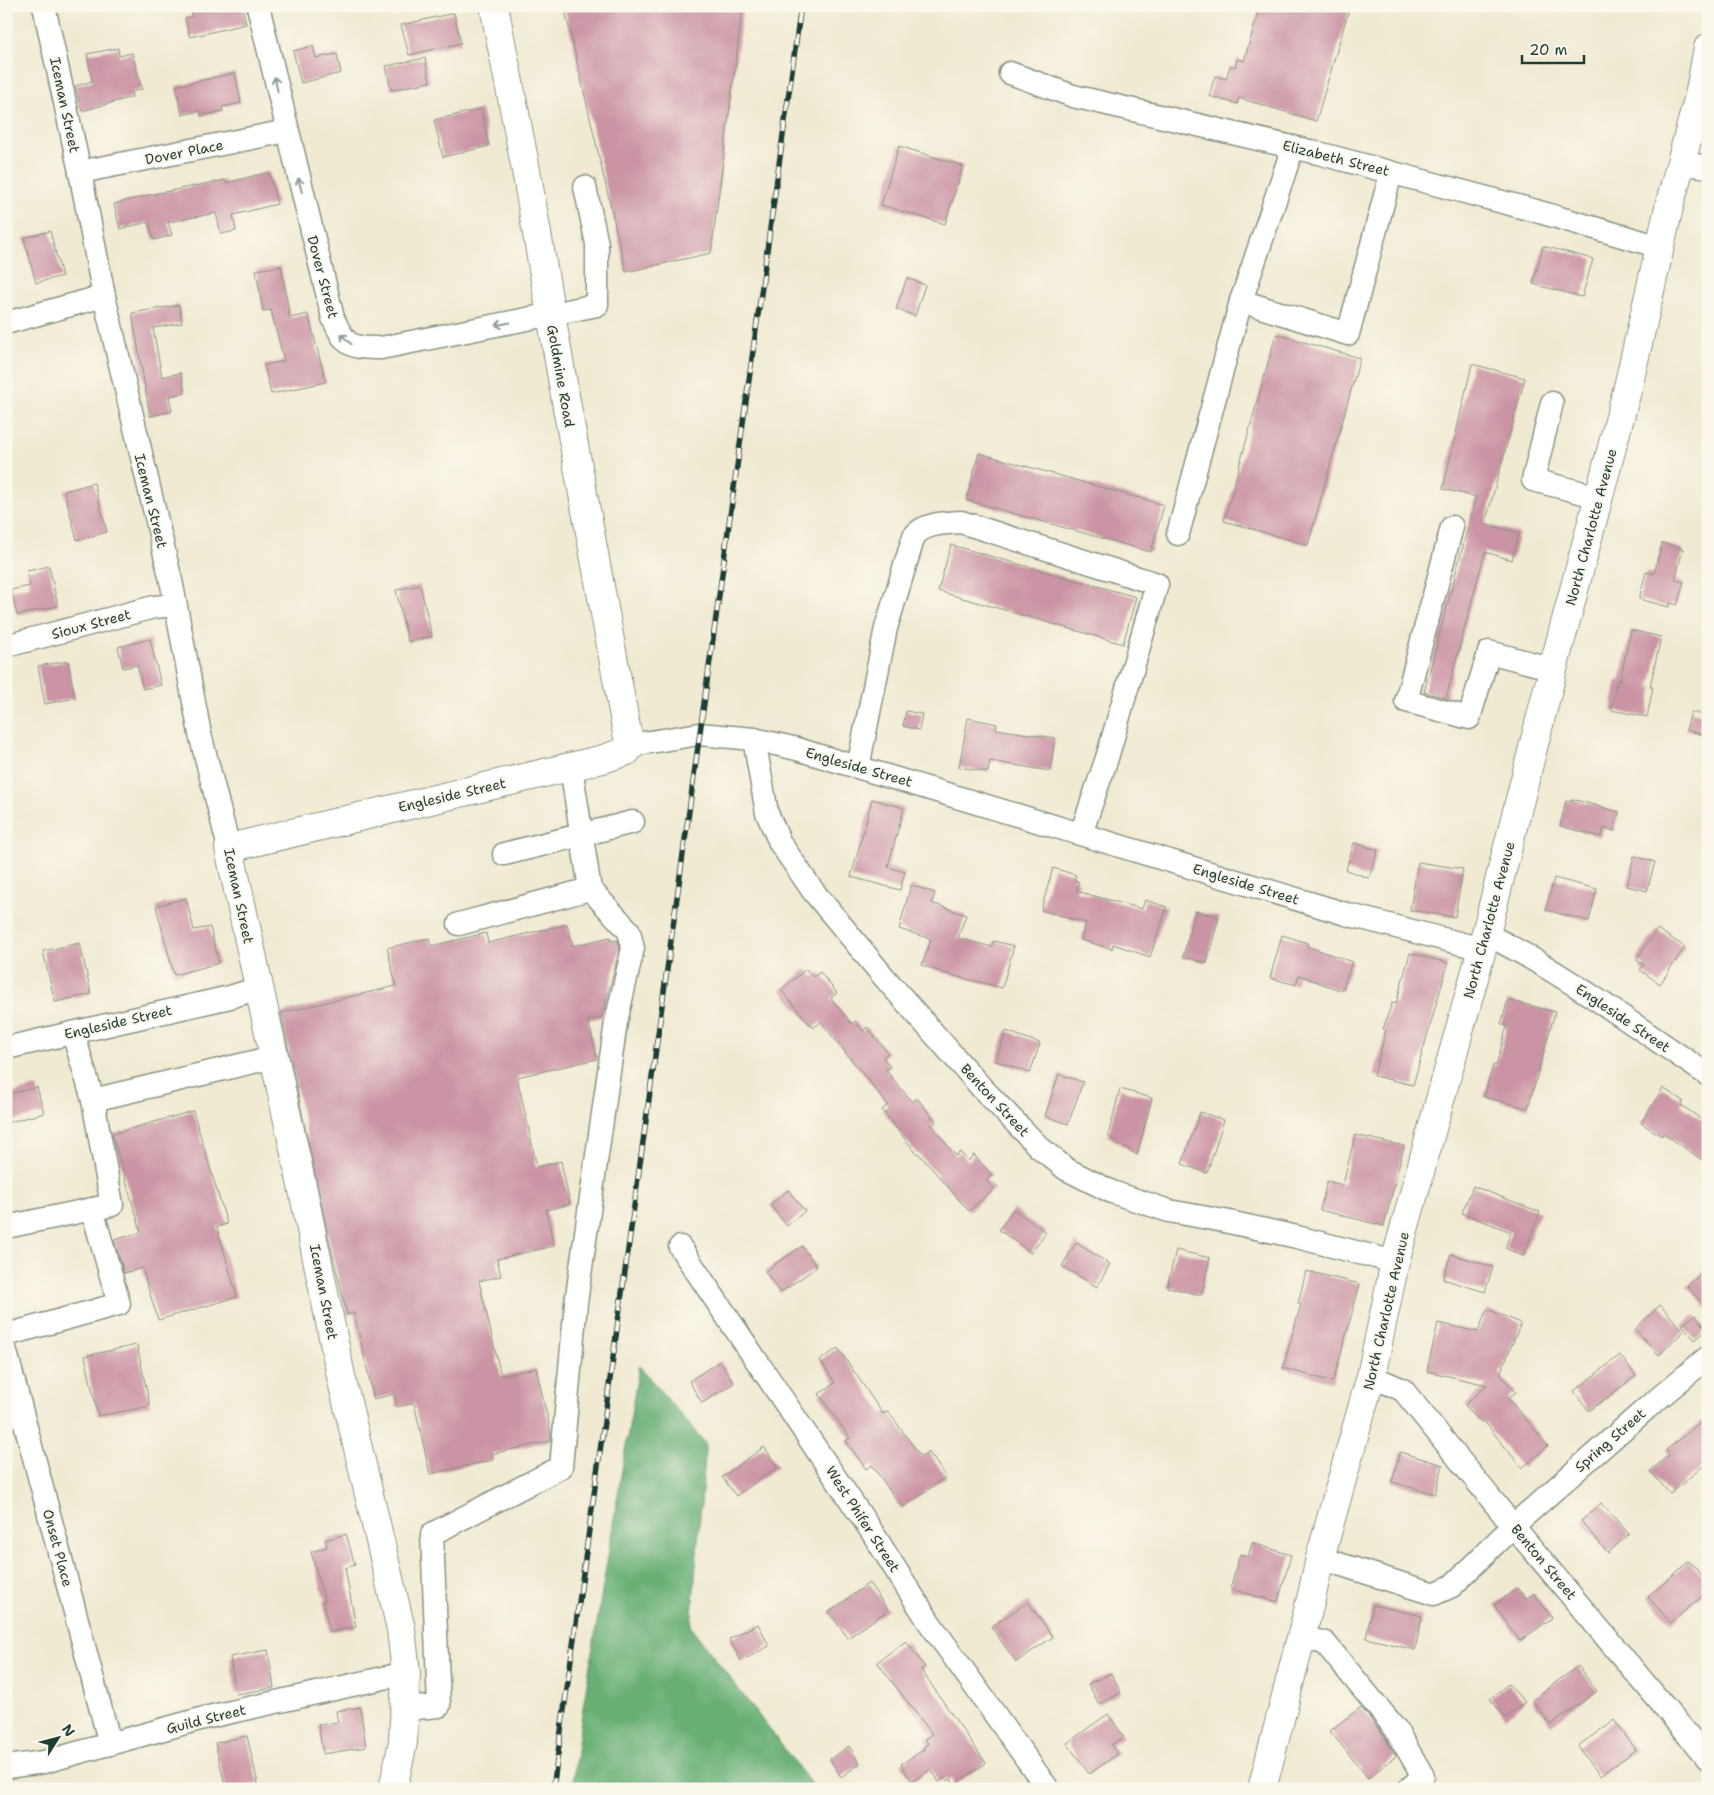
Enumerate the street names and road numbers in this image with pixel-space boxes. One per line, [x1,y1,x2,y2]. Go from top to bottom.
street label: Iceman Street [46,56,84,154]
street label: Dover Place [143,136,225,168]
street label: Elizabeth Street [1281,136,1391,180]
street label: Dover Street [303,234,343,320]
street label: Goldmine Road [543,323,579,429]
street label: North Charlotte Avenue [1561,446,1621,608]
street label: Iceman Street [131,452,171,550]
street label: Sioux Street [49,605,133,643]
street label: Engleside Street [804,743,914,791]
street label: Engleside Street [396,774,508,816]
street label: North Charlotte Avenue [1459,839,1519,1001]
street label: Iceman Street [220,847,258,945]
street label: Engleside Street [1191,859,1301,909]
street label: Engleside Street [1572,980,1674,1056]
street label: Engleside Street [62,1001,174,1043]
street label: Benton Street [957,1060,1033,1140]
street label: North Charlotte Avenue [1359,1230,1413,1392]
street label: Iceman Street [306,1243,342,1341]
street label: Spring Street [1571,1404,1649,1476]
street label: West Phifer Street [822,1462,904,1576]
street label: Onset Place [39,1507,77,1589]
street label: Benton Street [1507,1521,1581,1603]
street label: Guild Street [164,1700,248,1738]

